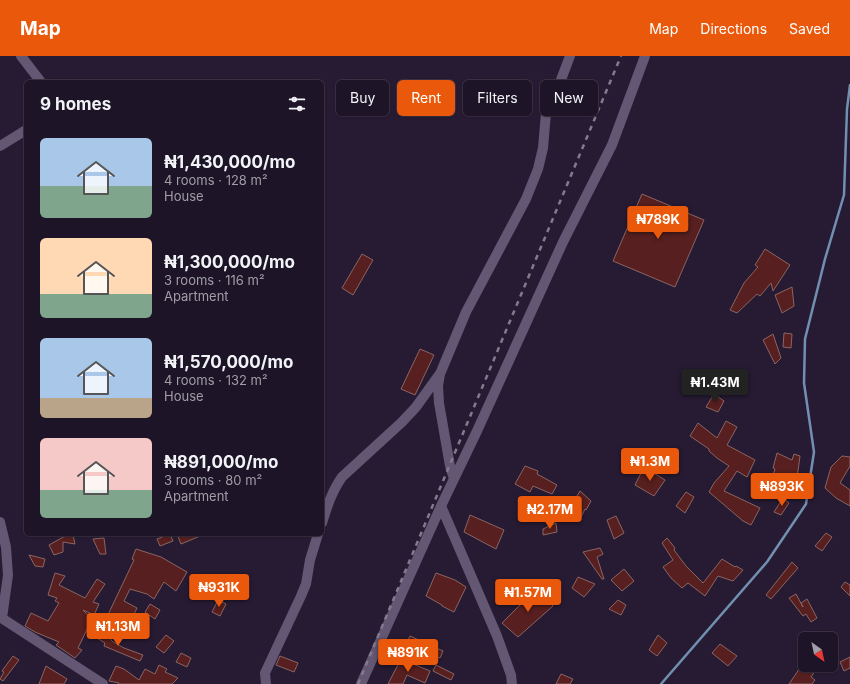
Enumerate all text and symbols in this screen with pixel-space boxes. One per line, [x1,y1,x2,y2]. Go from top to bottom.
text: Map [20,17,61,40]
text: Map [649,20,678,37]
text: Directions [700,20,767,37]
text: Saved [789,20,830,37]
chip: Buy [336,80,389,116]
chip: Rent [397,80,455,116]
chip: Filters [463,80,532,116]
chip: New [540,80,598,116]
icon: filters [286,93,308,115]
text: 9 homes [40,94,111,114]
text: ₦1,430,000/mo [164,152,295,172]
icon: home [72,154,120,202]
text: 4 rooms · 128 m² [164,172,268,188]
text: House [164,188,204,204]
pin: ₦789K [630,206,686,240]
text: ₦789K [636,211,680,227]
text: ₦1,300,000/mo [164,252,295,272]
icon: home [72,254,120,302]
text: 3 rooms · 116 m² [164,272,265,288]
text: Apartment [164,288,229,304]
text: ₦1,570,000/mo [164,352,293,372]
icon: home [72,354,120,402]
pin: ₦1.43M [682,369,748,403]
text: 4 rooms · 132 m² [164,372,268,388]
text: ₦1.43M [690,374,740,390]
text: House [164,388,204,404]
pin: ₦1.3M [622,448,678,482]
text: ₦891,000/mo [164,452,278,472]
text: ₦1.3M [630,453,670,469]
icon: home [72,454,120,502]
text: 3 rooms · 80 m² [164,472,262,488]
pin: ₦893K [754,473,810,507]
text: ₦893K [760,478,804,494]
text: Apartment [164,488,229,504]
pin: ₦2.17M [517,496,583,530]
text: ₦2.17M [527,501,573,517]
pin: ₦931K [191,574,247,608]
text: ₦931K [198,579,240,595]
pin: ₦1.57M [495,579,561,613]
text: ₦1.57M [504,584,552,600]
pin: ₦1.13M [85,613,151,647]
text: ₦1.13M [96,618,140,634]
north arrow [798,632,838,672]
map controls [798,632,838,672]
pin: ₦891K [380,639,436,673]
text: ₦891K [387,644,429,660]

